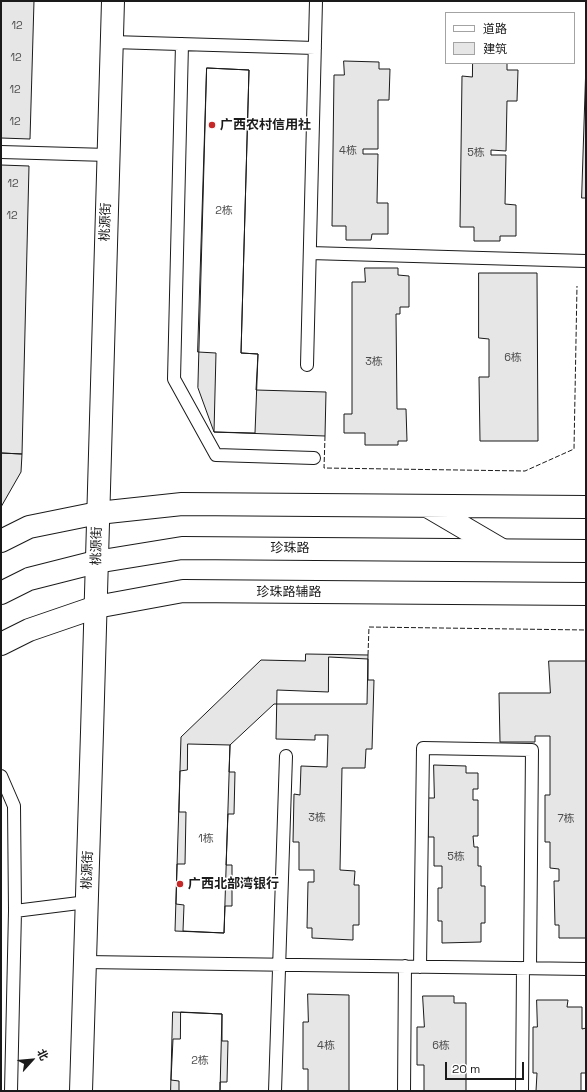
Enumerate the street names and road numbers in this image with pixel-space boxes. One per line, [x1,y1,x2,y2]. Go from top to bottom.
street label: 桃源街 [98,202,114,242]
street label: 桃源街 [89,526,105,566]
street label: 珍珠路 [271,540,309,556]
street label: 珍珠路辅路 [257,584,321,600]
street label: 桃源街 [80,850,96,890]

